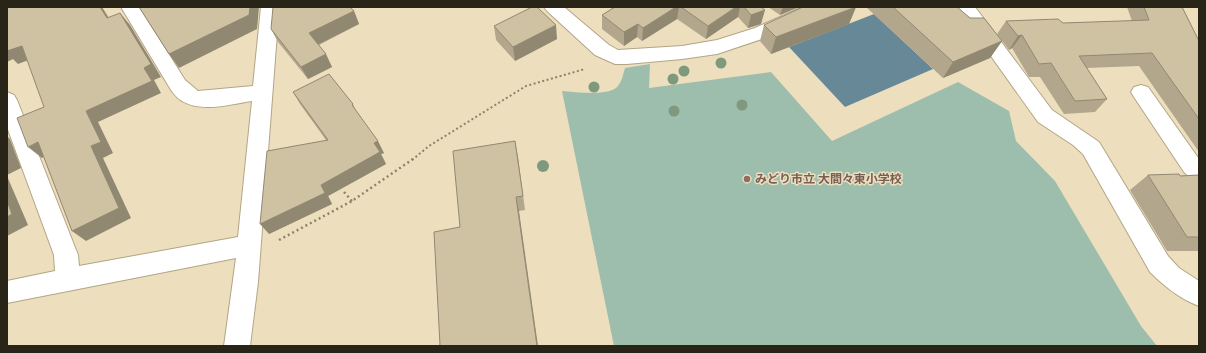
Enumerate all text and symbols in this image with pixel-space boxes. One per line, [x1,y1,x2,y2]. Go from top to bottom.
place label: みどり市立 大間々東小学校 [755,172,902,186]
marker: みどり市立 大間々東小学校 [742,174,752,184]

